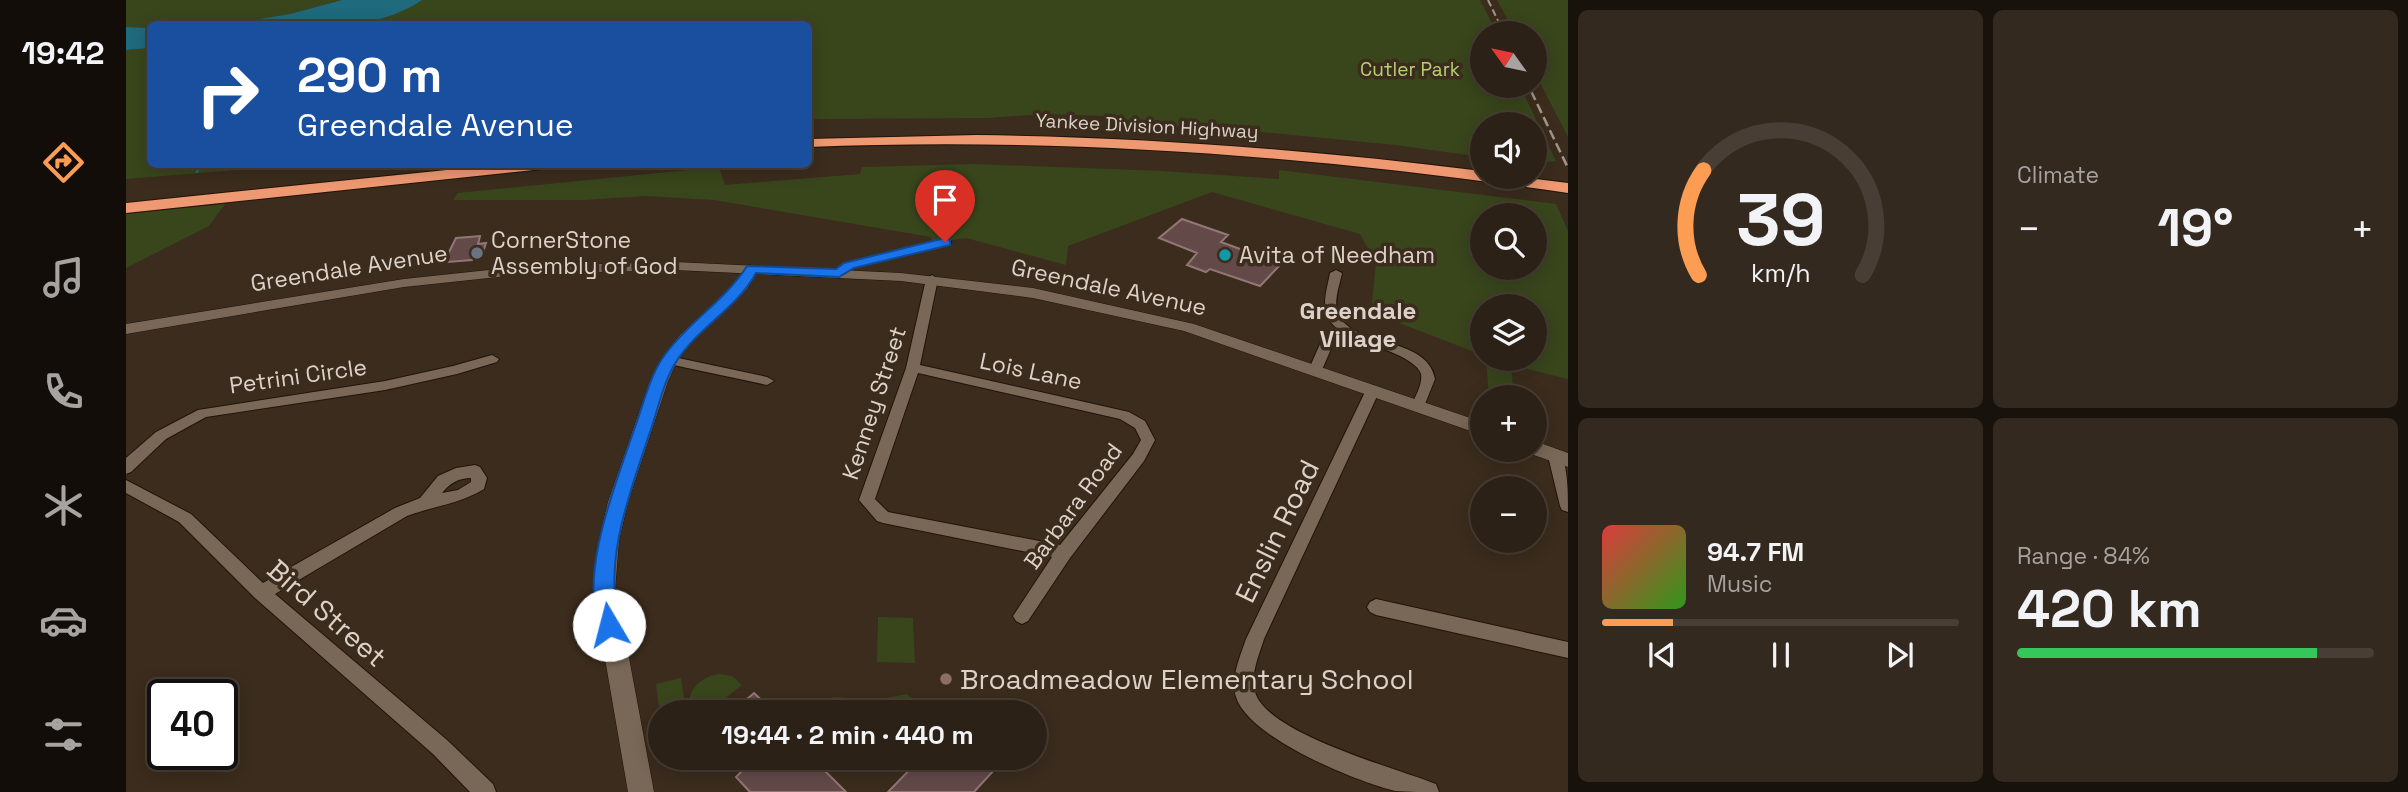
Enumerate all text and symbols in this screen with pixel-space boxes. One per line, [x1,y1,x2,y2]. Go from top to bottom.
north arrow [1470,21,1547,98]
map controls [1470,21,1547,553]
text: 19:42 [21,33,105,73]
text: 290 m [297,44,442,106]
icon: right [182,49,273,140]
park label: Cutler Park [1360,57,1460,82]
text: Greendale Avenue [297,105,574,145]
street label: Yankee Division Highway [1035,108,1259,144]
button: sound [1470,112,1547,189]
icon: directions [39,138,88,187]
text: Climate [2017,160,2099,190]
pin [915,170,975,242]
text: 39 [1736,173,1825,266]
icon: arrive [926,181,964,219]
text: 19° [2157,195,2234,261]
button: search [1470,203,1547,280]
text: − [2017,205,2041,253]
text: + [2350,205,2374,253]
place label: CornerStone Assembly of God [491,225,678,281]
street label: Greendale Avenue [248,238,450,298]
place label: Avita of Needham [1239,240,1435,270]
marker: CornerStone Assembly of God [469,245,485,261]
marker: Avita of Needham [1217,247,1233,263]
street label: Greendale Avenue [1009,252,1209,322]
icon: music [39,253,88,302]
text: km/h [1751,257,1810,289]
button: layers [1470,294,1547,371]
district label: Greendale Village [1300,295,1416,354]
street label: Kenney Street [835,323,913,483]
street label: Lois Lane [977,346,1085,396]
street label: Petrini Circle [227,351,369,401]
icon: phone [39,367,88,416]
button: + [1470,385,1547,462]
street label: Barbara Road [1017,437,1129,575]
street label: Enslin Road [1227,454,1327,608]
button: − [1470,476,1547,553]
icon: climate [39,481,88,530]
text: 94.7 FM [1707,535,1804,569]
text: Range · 84% [2017,541,2150,571]
street label: Bird Street [260,551,394,675]
text: Music [1707,569,1772,599]
text: 420 km [2017,576,2202,642]
position arrow [572,588,646,662]
icon: car [39,596,88,645]
icon: previous [1643,636,1681,674]
icon: pause [1762,636,1800,674]
icon: next [1881,636,1919,674]
place label: Broadmeadow Elementary School [960,661,1414,697]
marker: Broadmeadow Elementary School [938,671,954,687]
speed limit sign: 40 [147,679,238,770]
icon: filters [39,710,88,759]
text: 19:44 · 2 min · 440 m [721,718,974,752]

